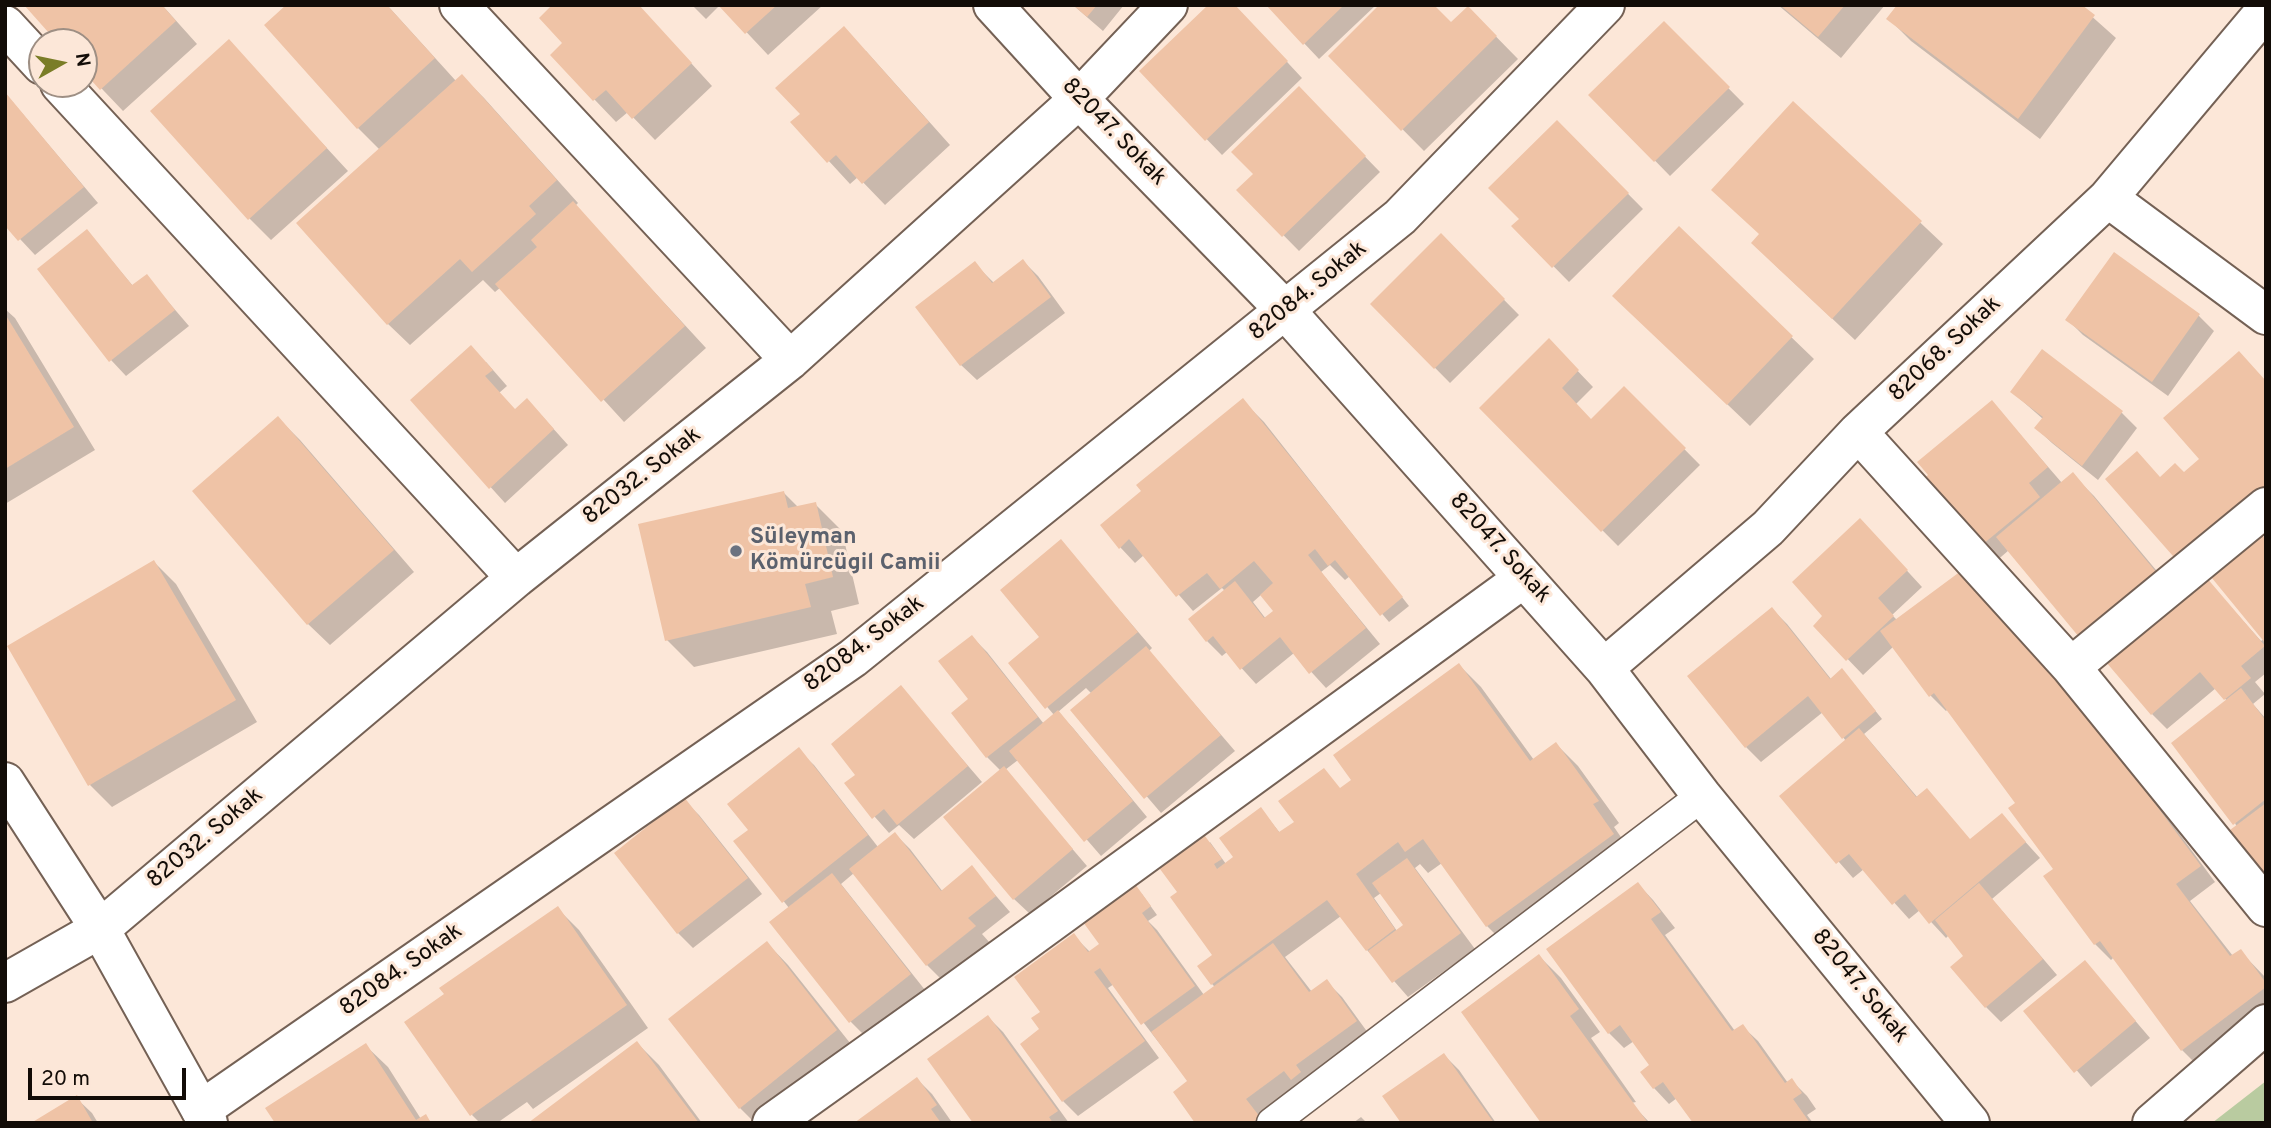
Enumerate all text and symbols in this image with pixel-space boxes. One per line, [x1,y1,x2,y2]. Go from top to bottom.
north arrow [28,28,98,98]
text: N [69,51,95,69]
street label: 82047. Sokak [1055,73,1171,193]
street label: 82084. Sokak [1245,236,1373,348]
street label: 82068. Sokak [1884,291,2008,409]
street label: 82032. Sokak [578,422,708,532]
street label: 82047. Sokak [1442,488,1556,610]
place label: Süleyman Kömürcügil Camii [750,524,941,578]
marker: Süleyman Kömürcügil Camii [728,543,744,559]
street label: 82084. Sokak [799,591,931,699]
street label: 82032. Sokak [143,783,269,895]
street label: 82084. Sokak [335,919,469,1023]
street label: 82047. Sokak [1805,924,1913,1050]
scale bar [32,1054,189,1098]
text: 20 m [41,1066,90,1093]

